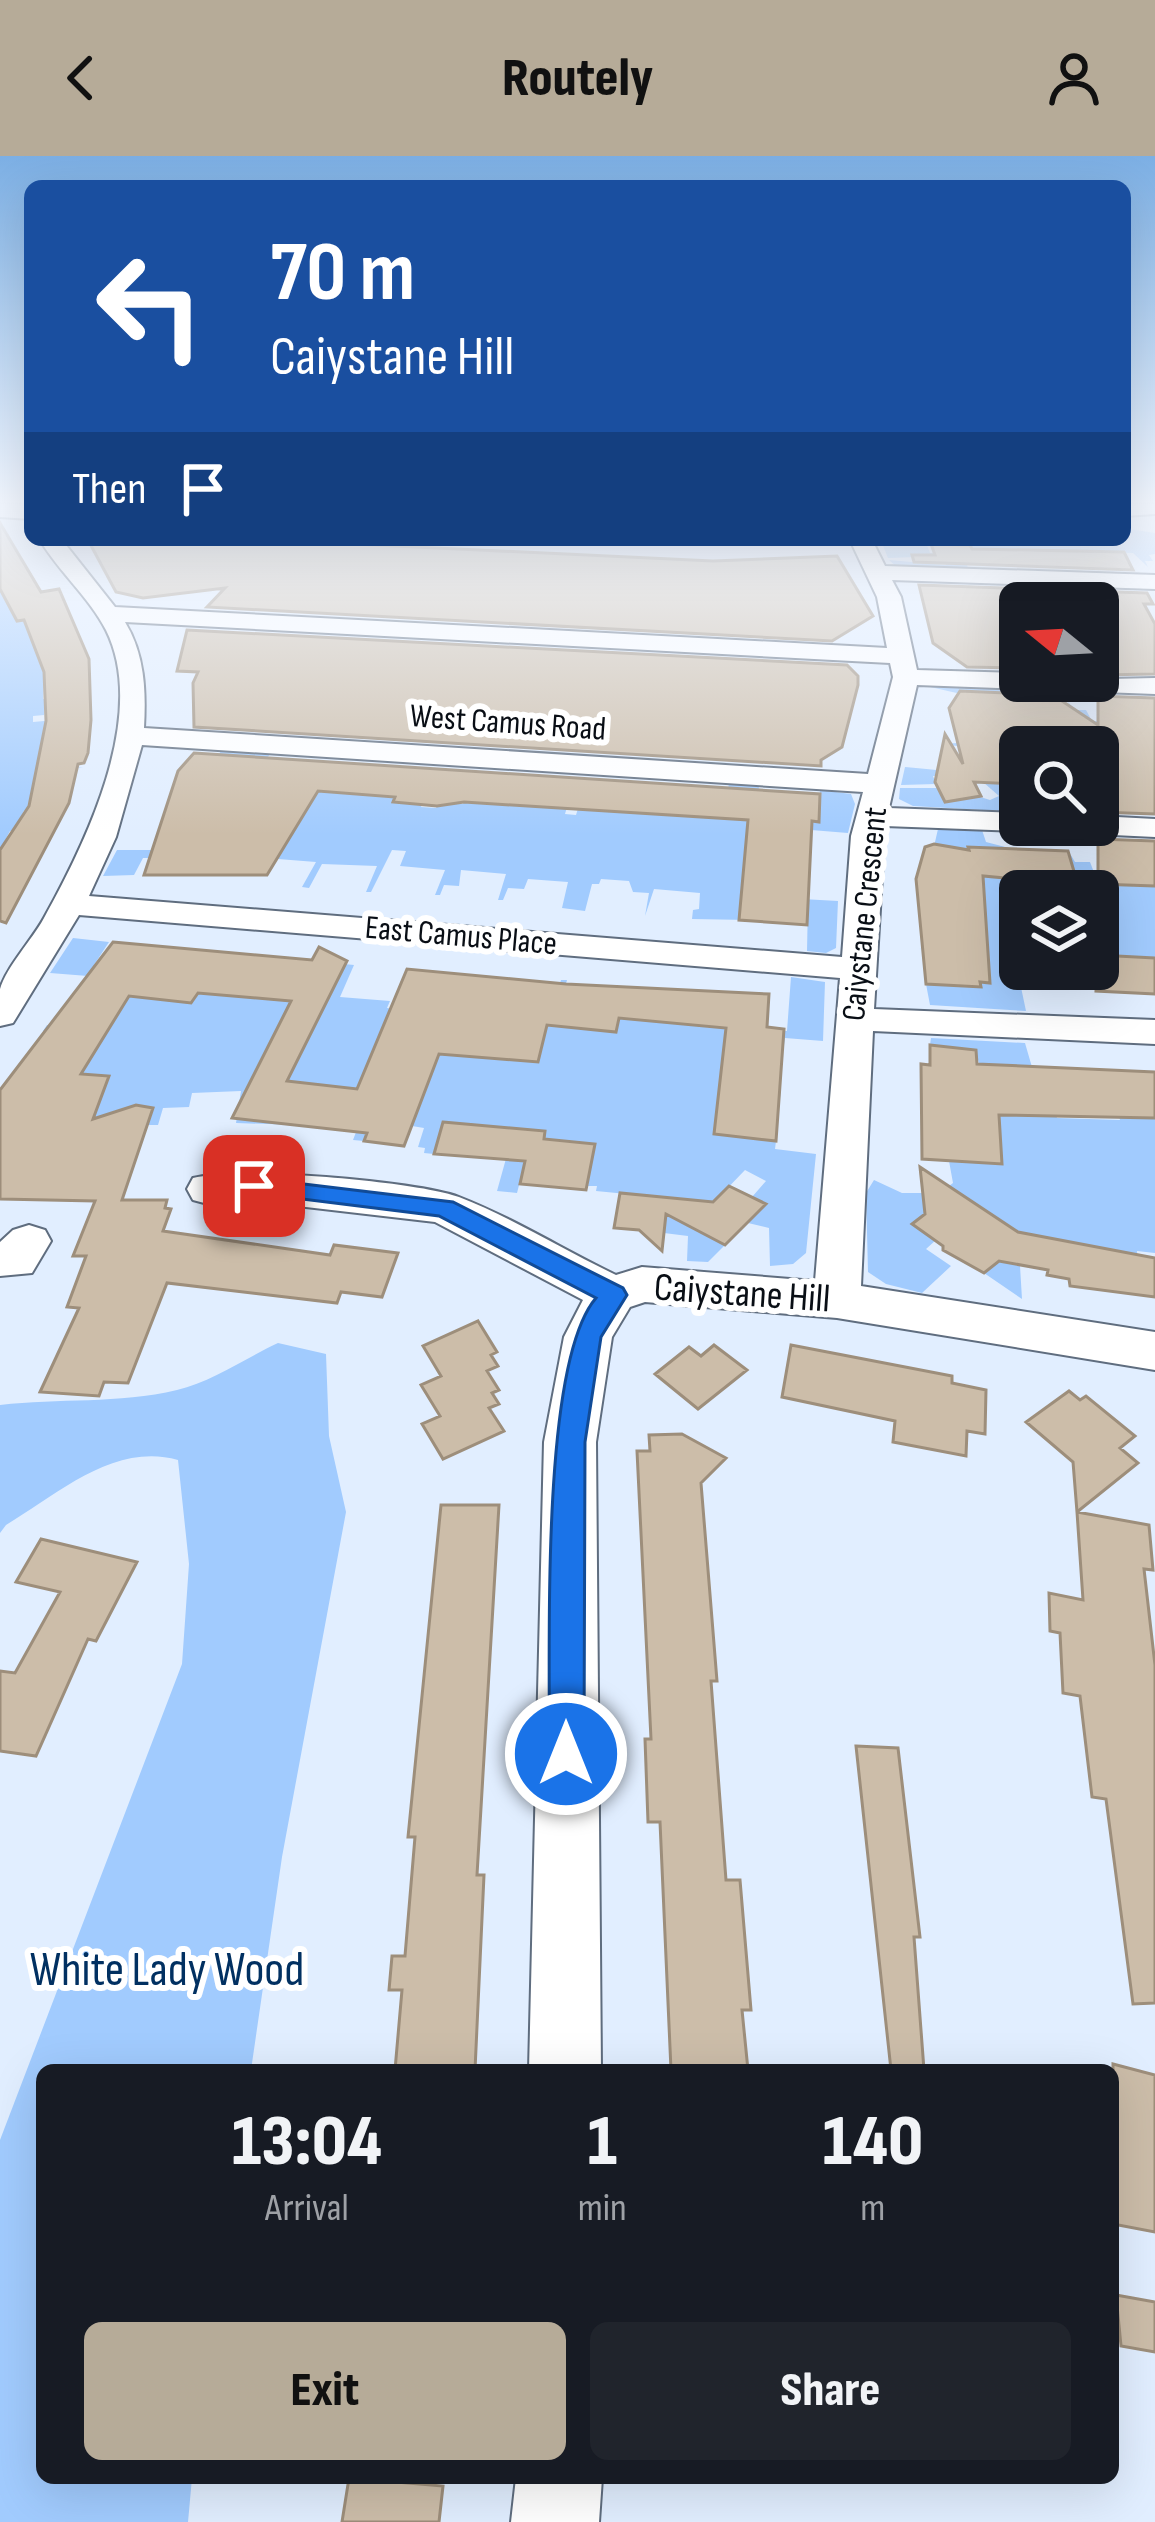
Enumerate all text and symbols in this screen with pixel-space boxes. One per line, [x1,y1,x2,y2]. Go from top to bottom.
icon: back [48,45,114,111]
icon: person [1041,45,1107,111]
text: Routely [502,46,653,111]
text: 70 m [270,223,415,324]
icon: left [72,228,228,384]
text: Caiystane Hill [270,325,514,390]
icon: arrive [170,456,236,522]
text: Then [72,462,146,517]
north arrow [999,582,1119,702]
map controls [999,582,1119,990]
street label: West Camus Road [409,696,607,750]
button: search [999,726,1119,846]
street label: Caiystane Crescent [834,805,896,1023]
button: layers [999,870,1119,990]
street label: East Camus Place [363,908,559,964]
pin [203,1135,305,1237]
icon: arrive [221,1153,287,1219]
street label: Caiystane Hill [652,1264,832,1324]
position arrow [503,1691,629,1817]
park label: White Lady Wood [30,1942,304,1999]
text: 13:04 [232,2099,382,2186]
text: 1 [588,2099,617,2186]
text: 140 [823,2099,923,2186]
text: Arrival [265,2185,349,2232]
text: min [578,2185,627,2232]
text: m [860,2185,885,2232]
button: Exit [84,2322,566,2460]
button: Share [590,2322,1071,2460]

